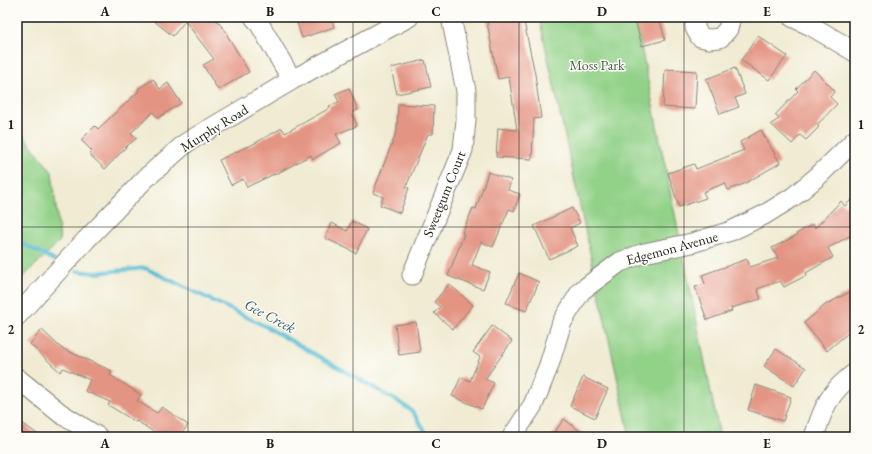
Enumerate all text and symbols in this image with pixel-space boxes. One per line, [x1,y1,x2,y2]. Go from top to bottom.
text: A [99,3,110,20]
text: B [266,3,274,20]
text: C [431,3,441,20]
text: D [597,3,607,20]
text: E [763,3,771,20]
park label: Moss Park [570,56,625,74]
street label: Murphy Road [177,100,252,156]
text: 1 [8,116,15,133]
text: 1 [858,116,865,133]
street label: Sweetgum Court [419,148,470,240]
street label: Edgemon Avenue [624,227,720,269]
water label: Gee Creek [241,294,299,337]
text: 2 [8,321,15,338]
text: 2 [858,321,865,338]
text: A [99,435,110,452]
text: B [266,435,274,452]
text: C [431,435,441,452]
text: D [597,435,607,452]
text: E [763,435,771,452]

